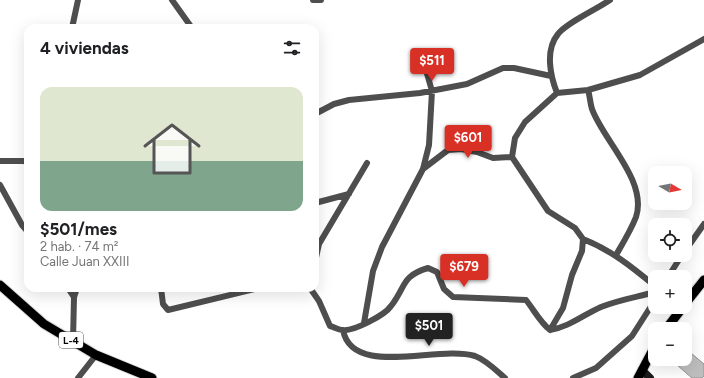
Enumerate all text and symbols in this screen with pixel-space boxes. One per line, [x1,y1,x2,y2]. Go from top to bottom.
icon: filters [281,37,303,59]
text: 4 viviendas [40,38,129,58]
pin: $511 [408,48,456,82]
text: $511 [419,53,445,68]
icon: home [136,113,208,185]
pin: $601 [444,125,492,159]
text: $601 [454,130,482,145]
north arrow [648,166,692,210]
map controls [648,166,692,366]
button: locate [648,218,692,262]
text: $501/mes [40,219,117,239]
text: 2 hab. · 74 m² [40,239,118,254]
text: Calle Juan XXIII [40,254,130,269]
pin: $679 [440,254,488,288]
text: $679 [449,259,479,274]
button: + [648,270,692,314]
pin: $501 [405,313,453,347]
text: $501 [415,318,443,333]
button: − [648,322,692,366]
road number: L-4 [59,332,83,348]

